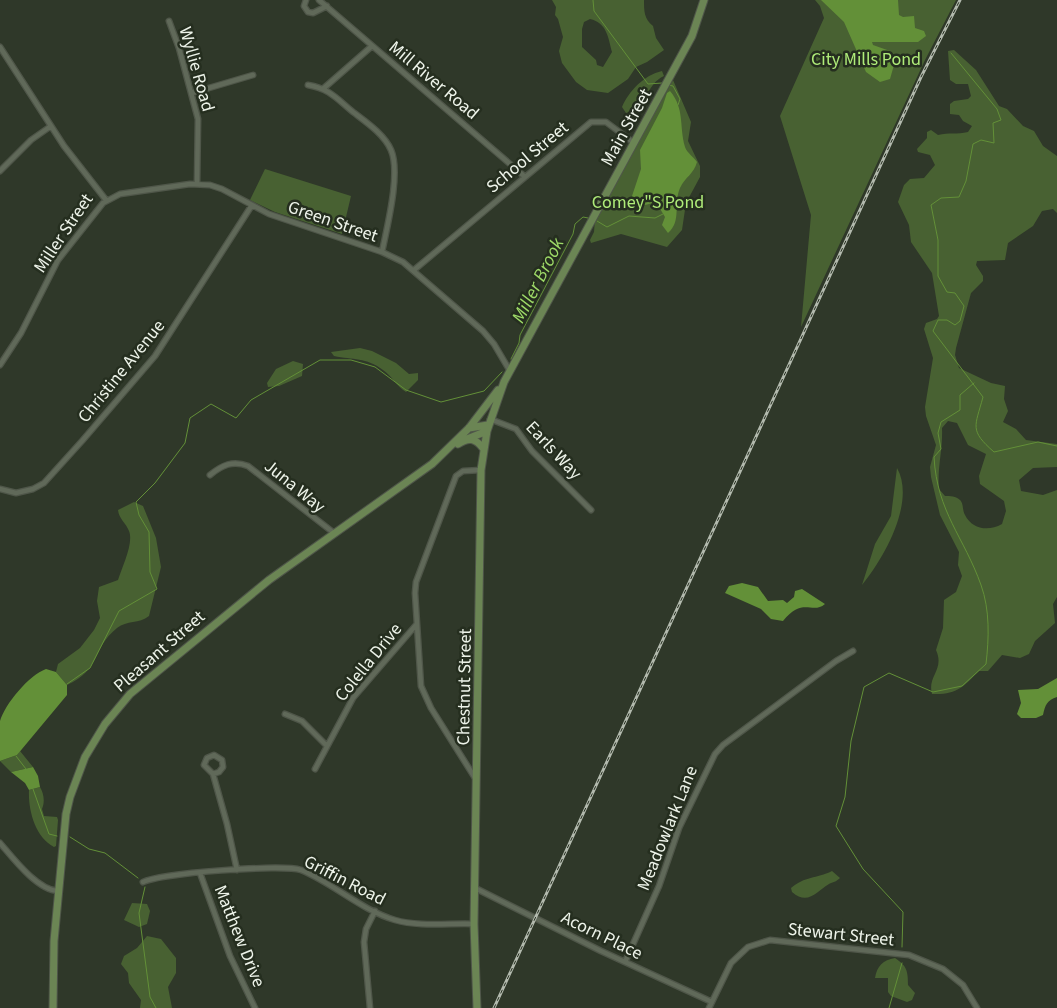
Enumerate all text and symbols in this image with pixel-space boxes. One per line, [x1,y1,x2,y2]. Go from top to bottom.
street label: Wyllie Road [172,24,221,115]
street label: Mill River Road [383,35,484,126]
park label: City Mills Pond [811,47,921,72]
street label: Main Street [595,84,658,171]
street label: School Street [481,116,574,199]
street label: Miller Street [28,189,99,278]
park label: Comey"S Pond [592,190,704,215]
street label: Green Street [285,194,381,249]
water label: Miller Brook [505,233,572,328]
street label: Christine Avenue [72,314,171,428]
street label: Earls Way [520,416,588,486]
street label: Juna Way [259,454,331,519]
street label: Pleasant Street [108,605,210,698]
street label: Colella Drive [329,618,408,707]
street label: Chestnut Street [451,628,478,746]
street label: Meadowlark Lane [631,762,704,894]
street label: Griffin Road [300,849,390,912]
street label: Matthew Drive [208,881,271,991]
street label: Acorn Place [557,905,647,966]
street label: Stewart Street [786,916,895,953]

